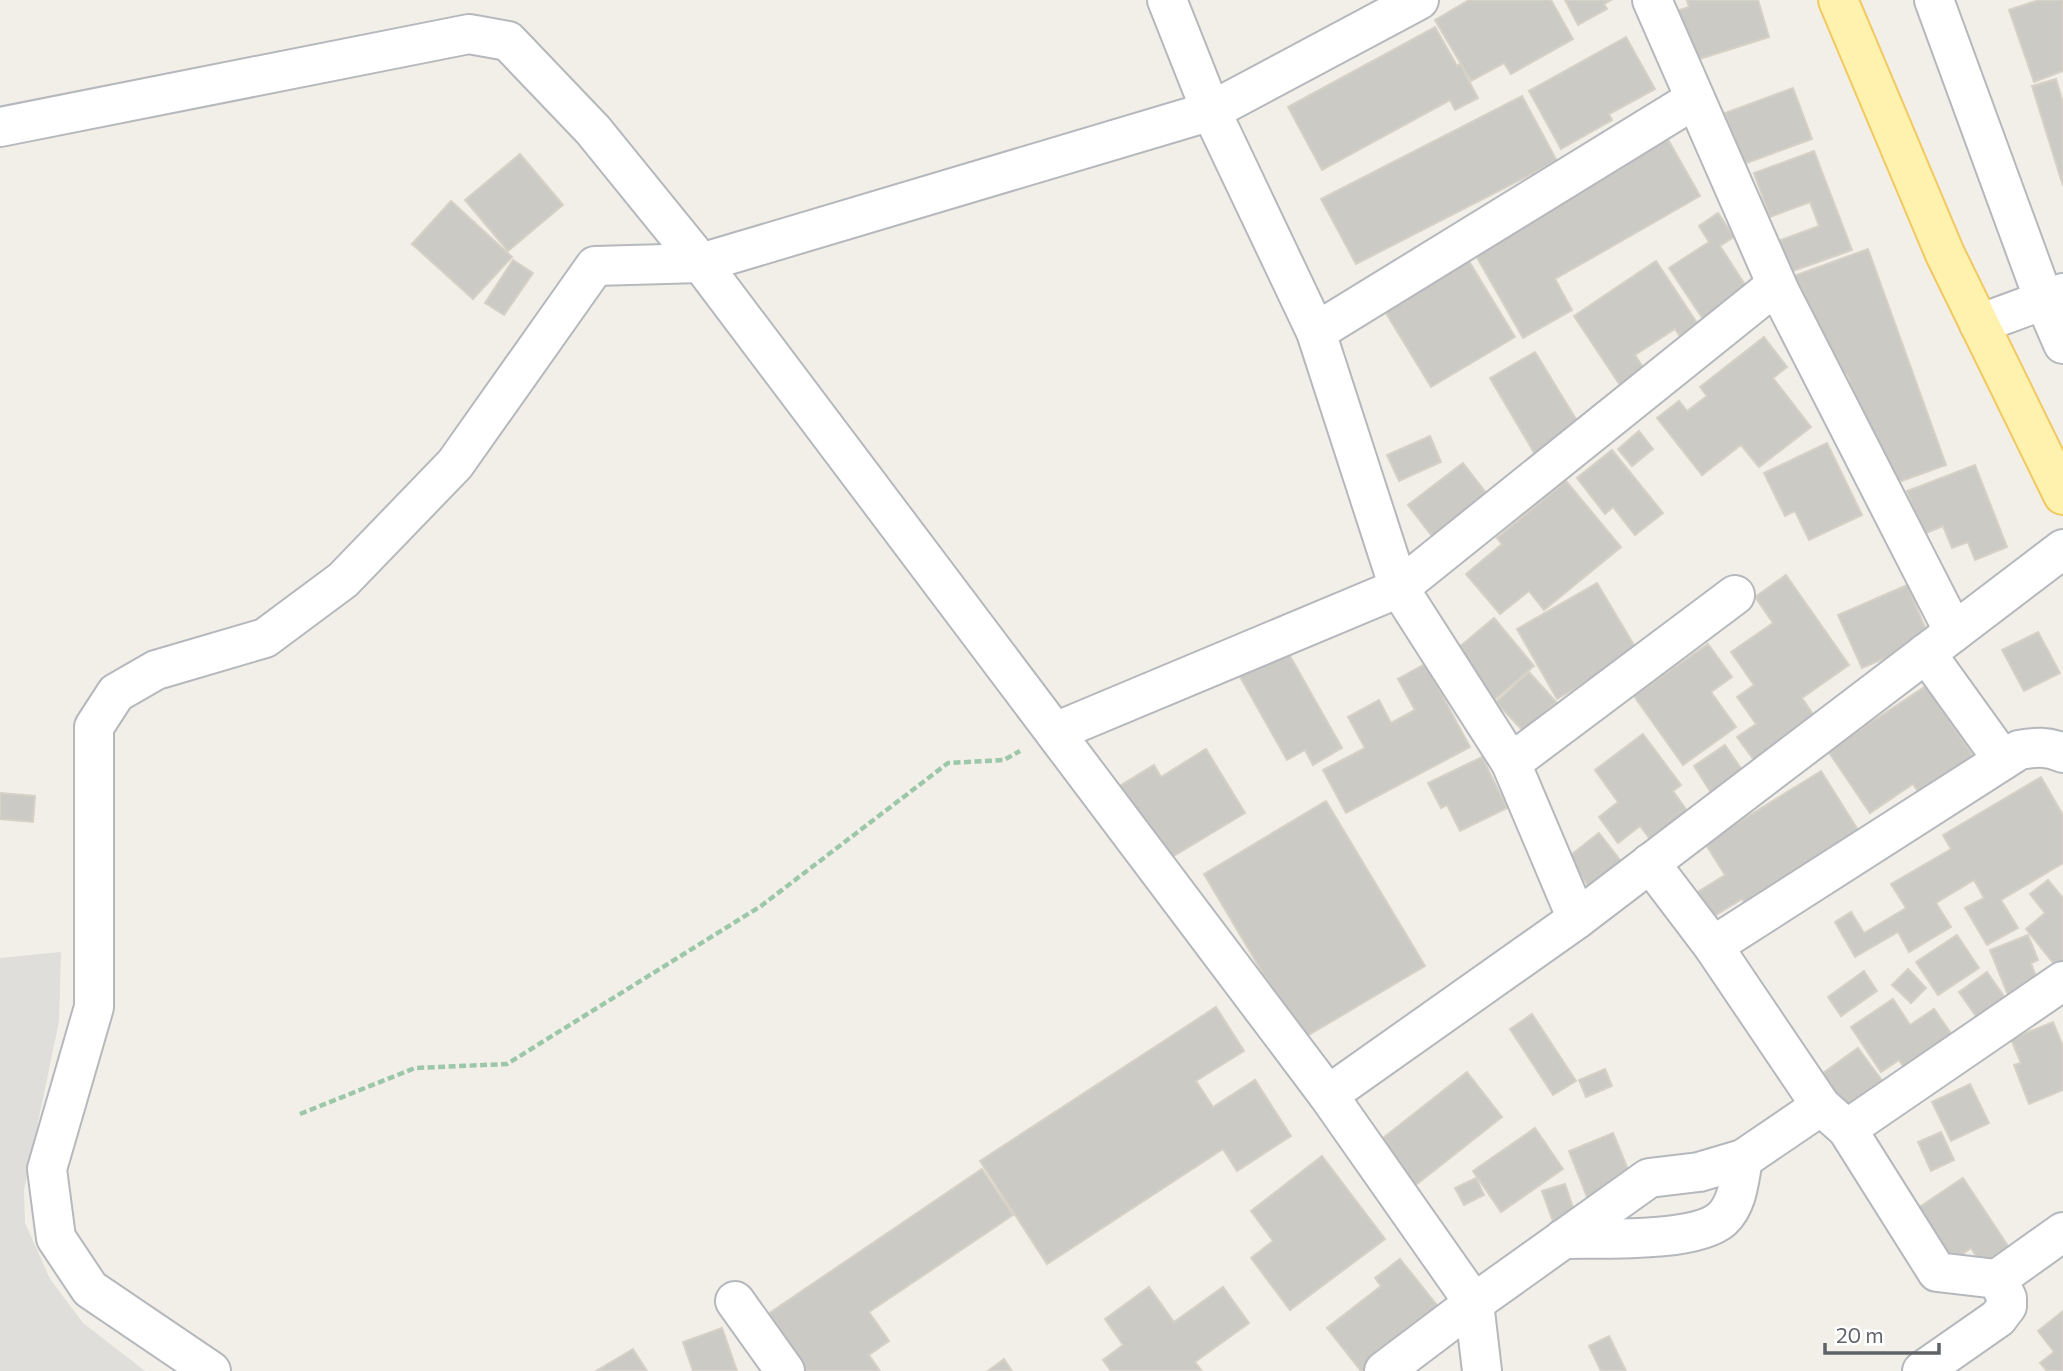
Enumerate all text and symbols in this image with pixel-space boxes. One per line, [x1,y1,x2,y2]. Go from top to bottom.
scale bar [1825,1312,1939,1356]
text: 20 m [1836,1322,1884,1347]

